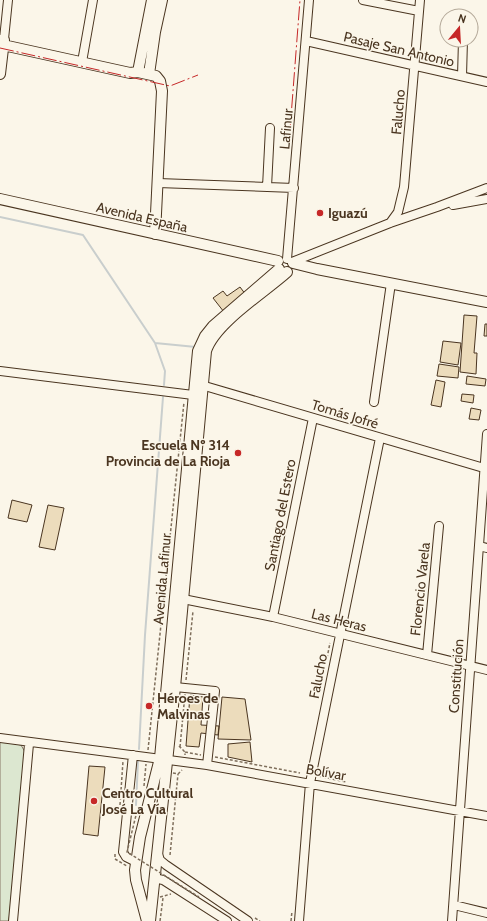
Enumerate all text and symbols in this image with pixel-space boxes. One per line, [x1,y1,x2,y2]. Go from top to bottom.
north arrow [439,8,479,48]
text: N [456,11,468,26]
street label: Pasaje San Antonio [342,27,457,71]
street label: Falucho [387,88,409,135]
street label: Lafinur [275,107,297,150]
street label: Avenida España [95,198,190,236]
place label: Iguazú [328,204,368,222]
marker: Iguazú [315,208,325,218]
street label: Tomás Jofré [309,395,381,433]
place label: Escuela Nº 314 Provincia de La Rioja [106,436,230,470]
marker: Escuela Nº 314 Provincia de La Rioja [233,448,243,458]
street label: Santiago del Estero [260,457,300,572]
street label: Avenida Lafinur [149,532,175,625]
street label: Florencio Varela [406,541,434,637]
street label: Las Heras [309,604,369,636]
street label: Constitución [444,638,468,714]
street label: Falucho [305,652,331,700]
place label: Héroes de Malvinas [157,689,218,723]
marker: Héroes de Malvinas [144,701,154,711]
street label: Bolívar [305,760,348,784]
place label: Centro Cultural José La Vía [101,784,193,818]
marker: Centro Cultural José La Vía [89,796,99,806]

